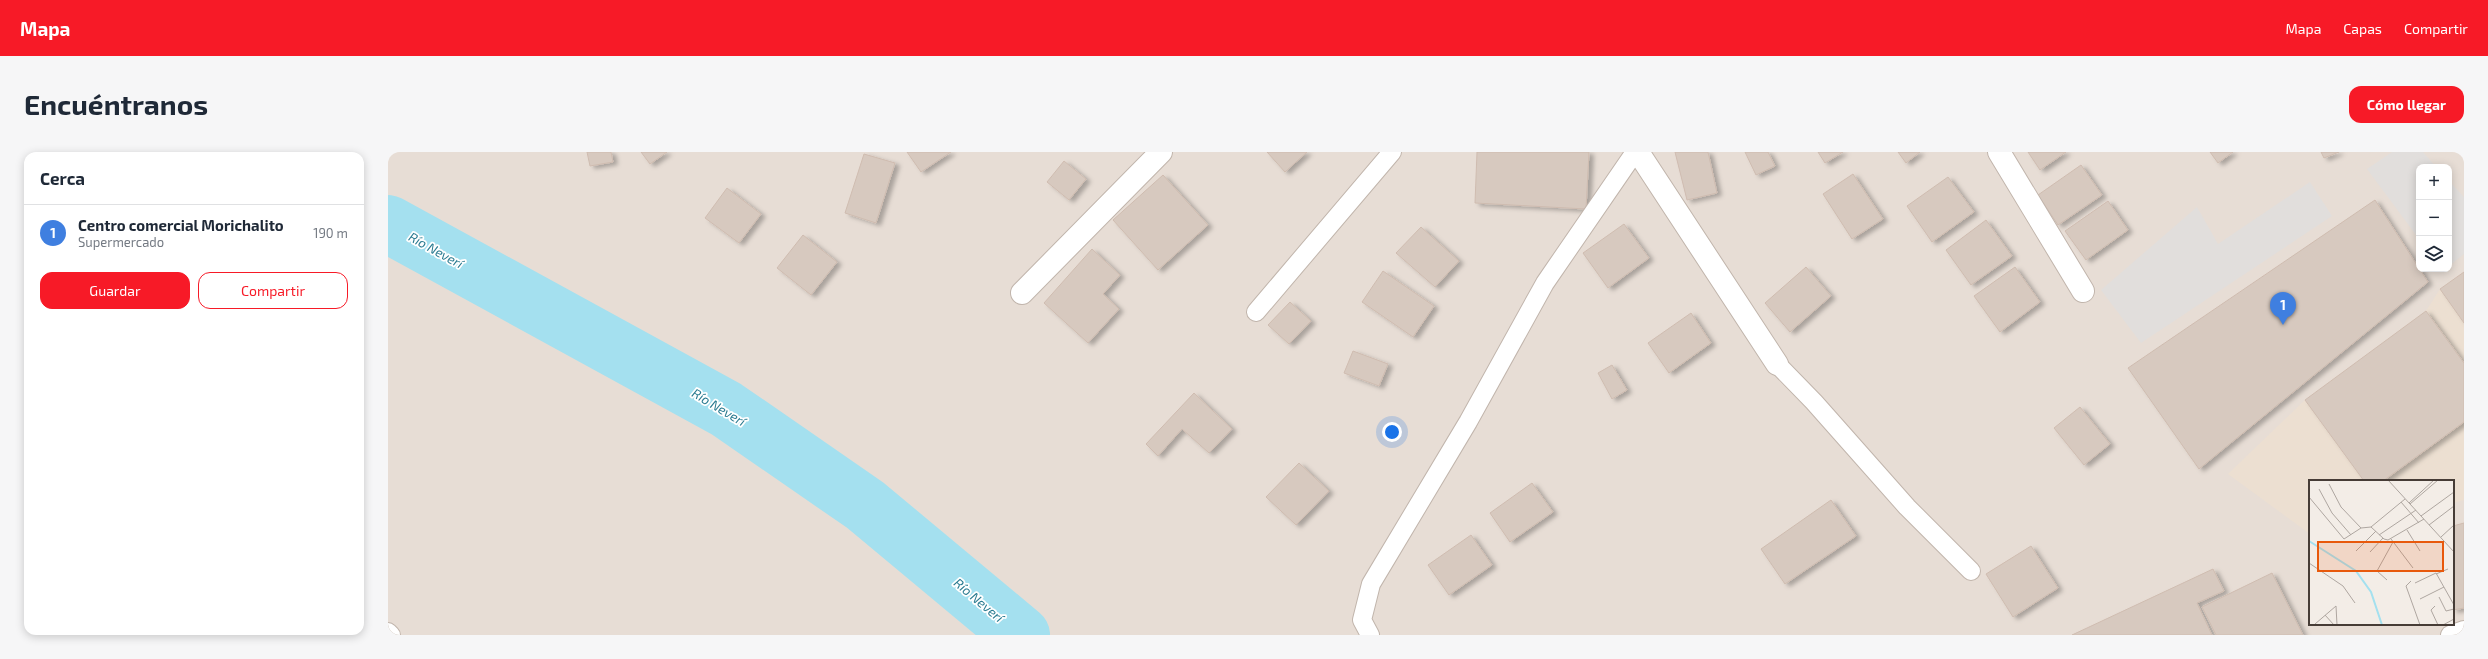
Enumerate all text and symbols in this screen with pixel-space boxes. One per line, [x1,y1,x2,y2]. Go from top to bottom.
text: Mapa [20,17,70,40]
text: Mapa [2286,20,2321,37]
text: Capas [2343,20,2382,37]
text: Compartir [2404,20,2468,37]
button: Cómo llegar [2349,86,2464,123]
text: Encuéntranos [24,87,208,121]
map controls [2416,164,2452,272]
button: + [2416,164,2452,200]
text: Cerca [40,168,85,188]
button: − [2416,200,2452,236]
text: Centro comercial Morichalito [78,216,284,234]
text: 1 [50,225,56,241]
text: 190 m [313,225,348,241]
water label: Río Neverí [406,228,468,272]
text: Supermercado [78,234,164,250]
button: layers [2416,236,2452,272]
button: Guardar [40,272,190,309]
button: Compartir [198,272,348,309]
pin: 1 [2270,292,2296,325]
water label: Río Neverí [689,385,750,430]
your location [1382,422,1402,442]
inset map [2309,480,2454,625]
water label: Río Neverí [951,575,1008,627]

